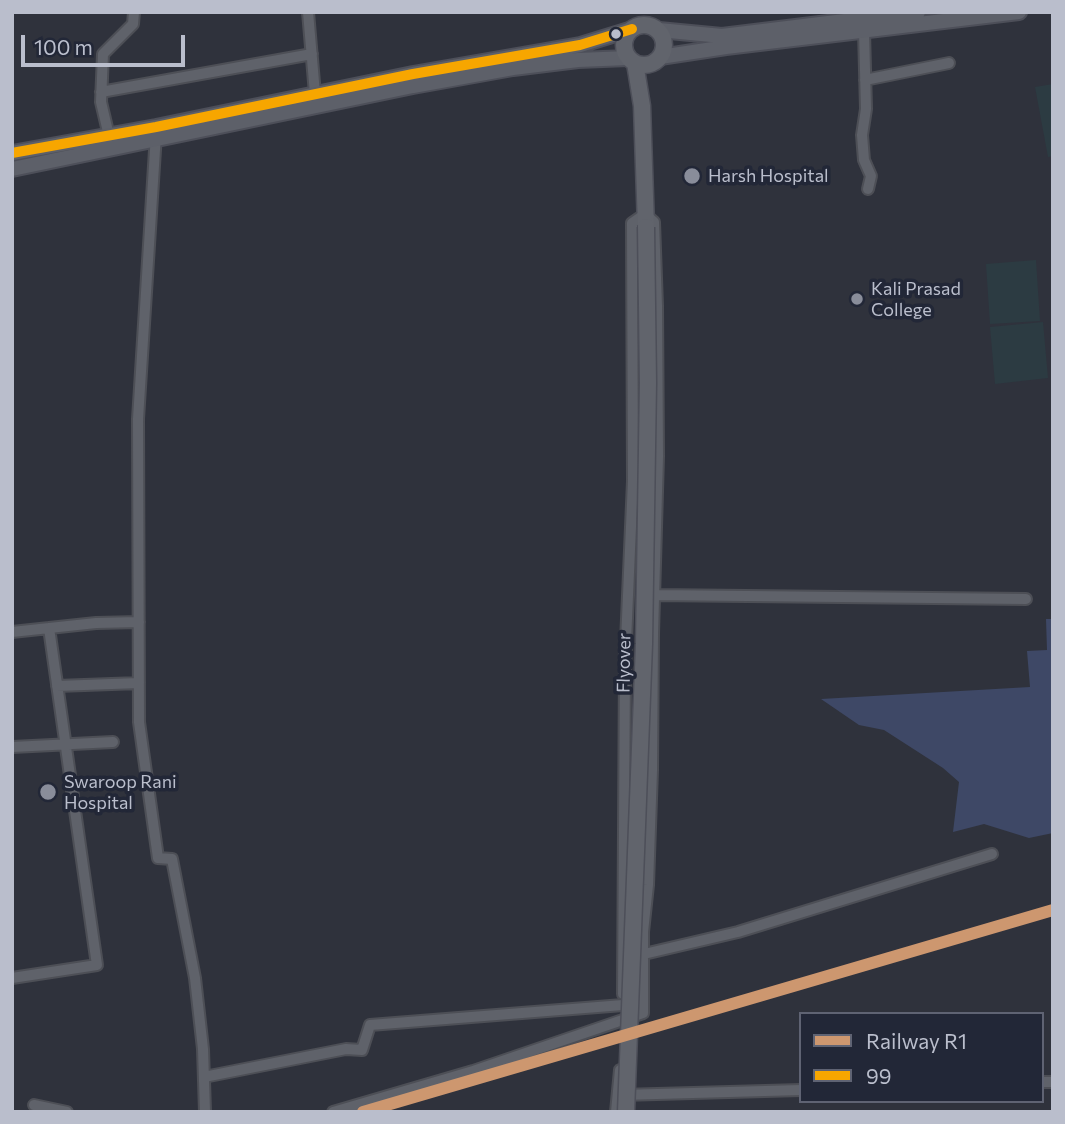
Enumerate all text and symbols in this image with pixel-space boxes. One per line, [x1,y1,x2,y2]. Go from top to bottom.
scale bar [24,21,189,65]
unlabelled marker [609,27,623,41]
text: 100 m [34,34,93,59]
place label: Harsh Hospital [708,165,829,187]
marker: Harsh Hospital [682,166,702,186]
place label: Kali Prasad College [871,278,961,320]
marker: Kali Prasad College [849,291,865,307]
street label: Flyover [613,633,635,693]
place label: Swaroop Rani Hospital [64,771,177,814]
marker: Swaroop Rani Hospital [38,782,58,802]
legend [799,1012,1044,1103]
text: Railway R1 [866,1028,967,1053]
text: 99 [866,1063,892,1088]

